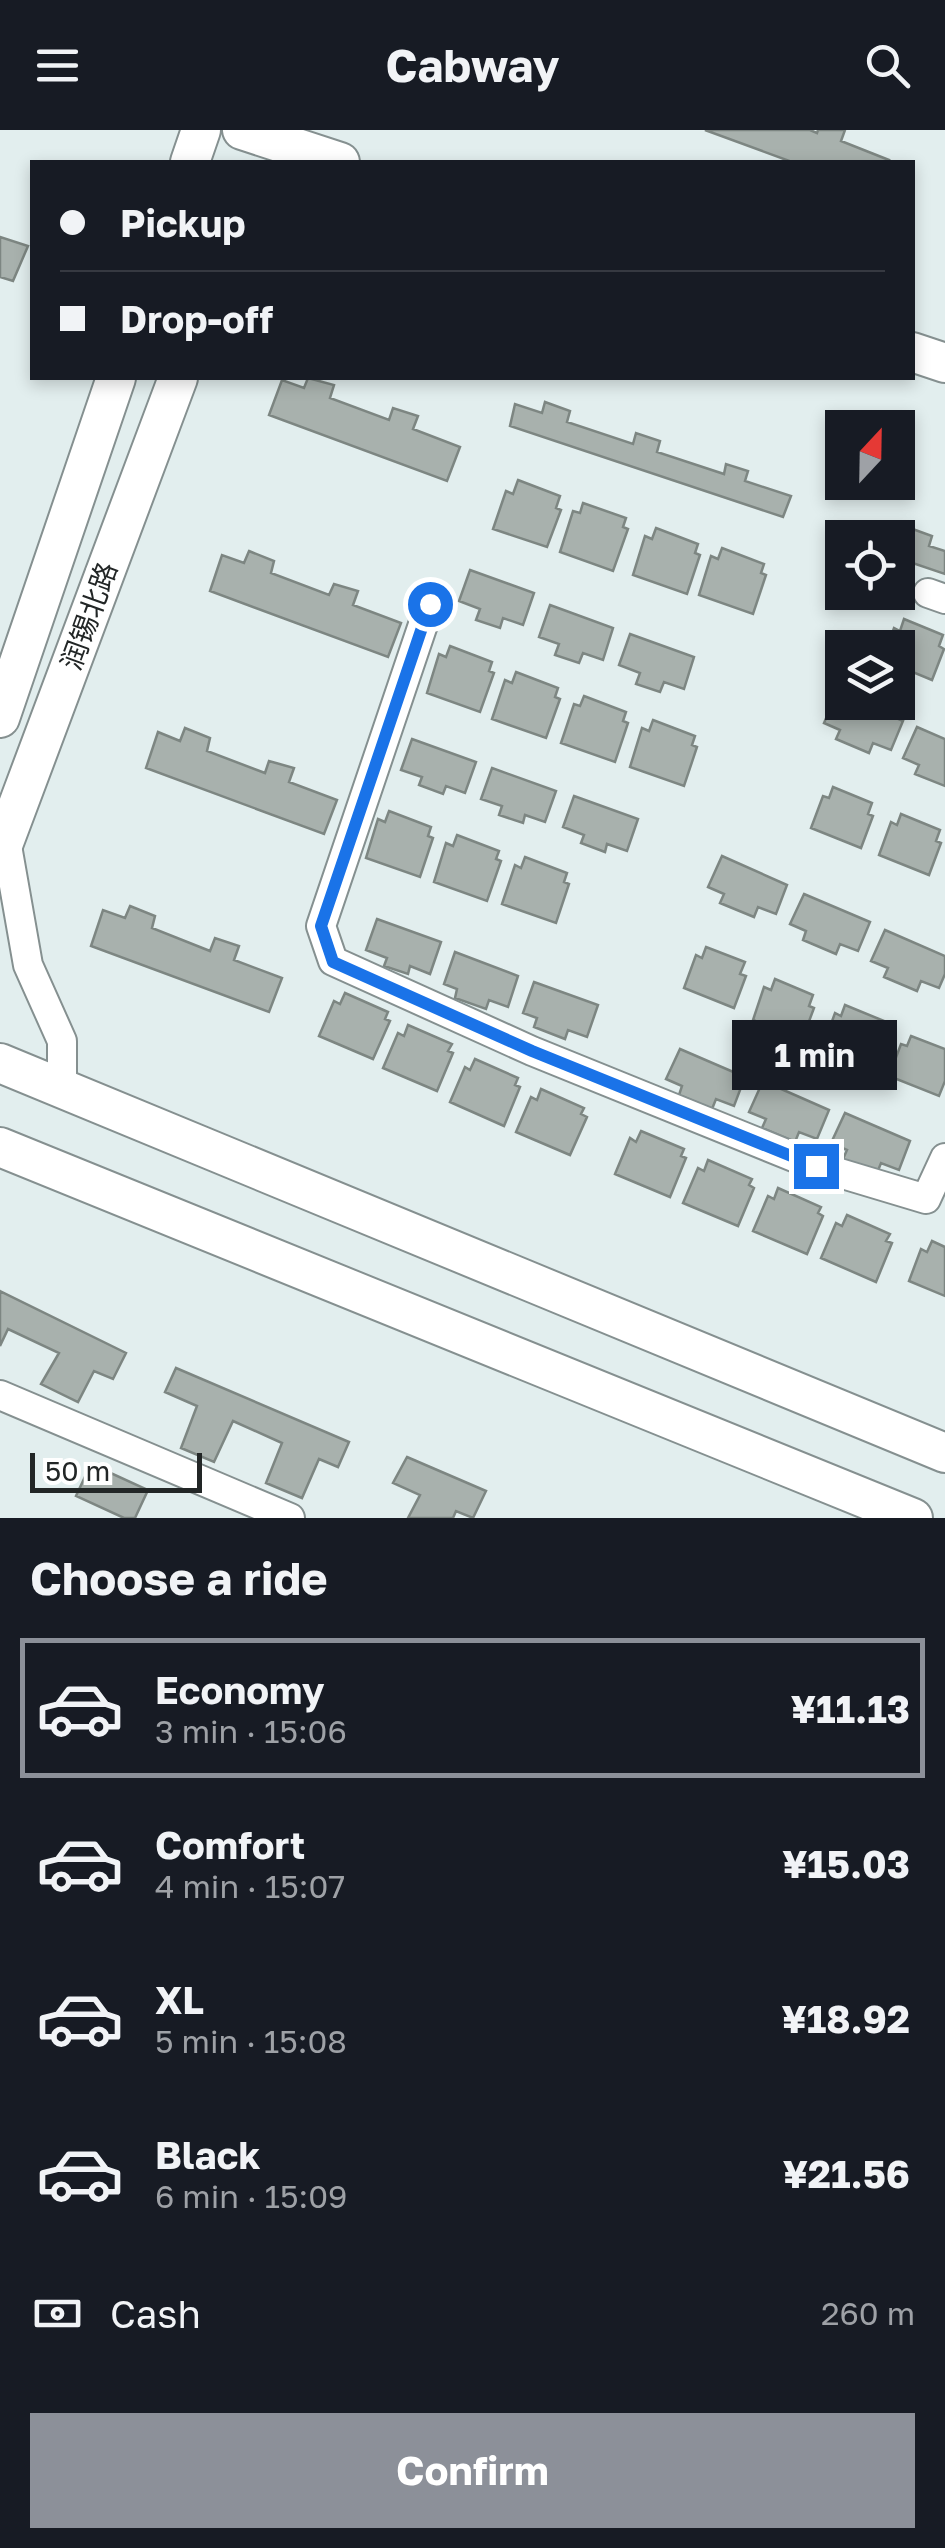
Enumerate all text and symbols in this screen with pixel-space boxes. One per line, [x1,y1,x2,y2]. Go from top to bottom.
icon: menu [30,38,85,93]
text: Cabway [385,38,560,92]
icon: search [860,38,915,93]
text: Pickup [120,200,246,245]
text: Drop-off [120,296,273,341]
north arrow [825,410,915,500]
map controls [825,410,915,720]
button: locate [825,520,915,610]
street label: 润锡北路 [54,558,123,674]
route start [408,582,453,627]
button: layers [825,630,915,720]
callout: 1 min [734,1021,898,1091]
text: 1 min [774,1036,855,1074]
route end [794,1144,839,1189]
scale bar [30,1448,202,1492]
text: 50 m [45,1454,110,1487]
text: Choose a ride [30,1551,328,1605]
icon: car [35,1663,125,1753]
text: Economy [155,1667,324,1712]
text: ¥11.13 [791,1686,910,1731]
text: 3 min · 15:06 [155,1712,347,1750]
icon: car [35,1818,125,1908]
text: Comfort [155,1822,305,1867]
text: ¥15.03 [782,1841,910,1886]
text: 4 min · 15:07 [155,1867,345,1905]
icon: car [35,1973,125,2063]
text: XL [155,1977,204,2022]
text: ¥18.92 [782,1996,910,2041]
text: 5 min · 15:08 [155,2022,347,2060]
icon: car [35,2128,125,2218]
text: Black [155,2132,260,2177]
text: ¥21.56 [783,2151,910,2196]
text: 6 min · 15:09 [155,2177,347,2215]
icon: cash [30,2286,85,2341]
text: Cash [110,2291,201,2336]
text: 260 m [821,2294,915,2332]
button: Confirm [30,2413,915,2528]

